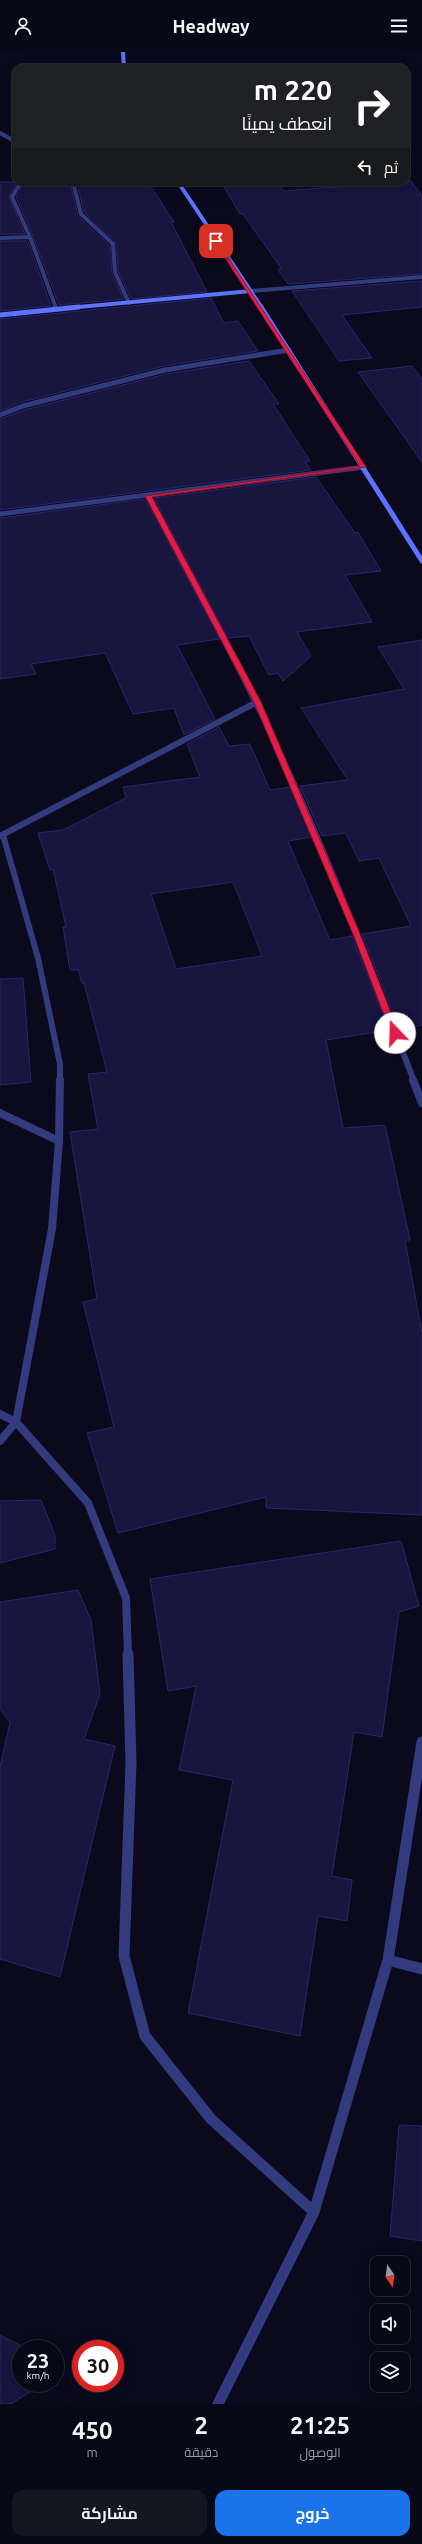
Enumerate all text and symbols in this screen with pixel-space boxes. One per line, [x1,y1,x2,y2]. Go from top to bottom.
icon: person [12,15,34,37]
icon: menu [388,15,410,37]
text: Headway [172,16,250,36]
text: 220 m [254,74,332,105]
icon: right [346,80,398,132]
text: انعطف يمينًا [241,113,332,133]
icon: left [354,156,376,178]
text: ثم [384,159,398,176]
pin [199,224,233,258]
icon: arrive [205,230,227,252]
position arrow [374,1012,416,1054]
north arrow [370,2256,410,2296]
map controls [370,2256,410,2392]
button: sound [370,2304,410,2344]
speed limit sign: 30 [72,2340,124,2392]
text: 23 [27,2349,49,2372]
button: layers [370,2352,410,2392]
text: km/h [26,2370,50,2381]
text: 2 [195,2412,208,2439]
text: 21:25 [290,2412,350,2439]
text: 450 [72,2417,112,2444]
text: m [87,2445,98,2459]
text: دقيقة [184,2445,218,2459]
text: الوصول [299,2445,341,2459]
button: مشاركة [12,2490,207,2536]
button: خروج [215,2490,410,2536]

